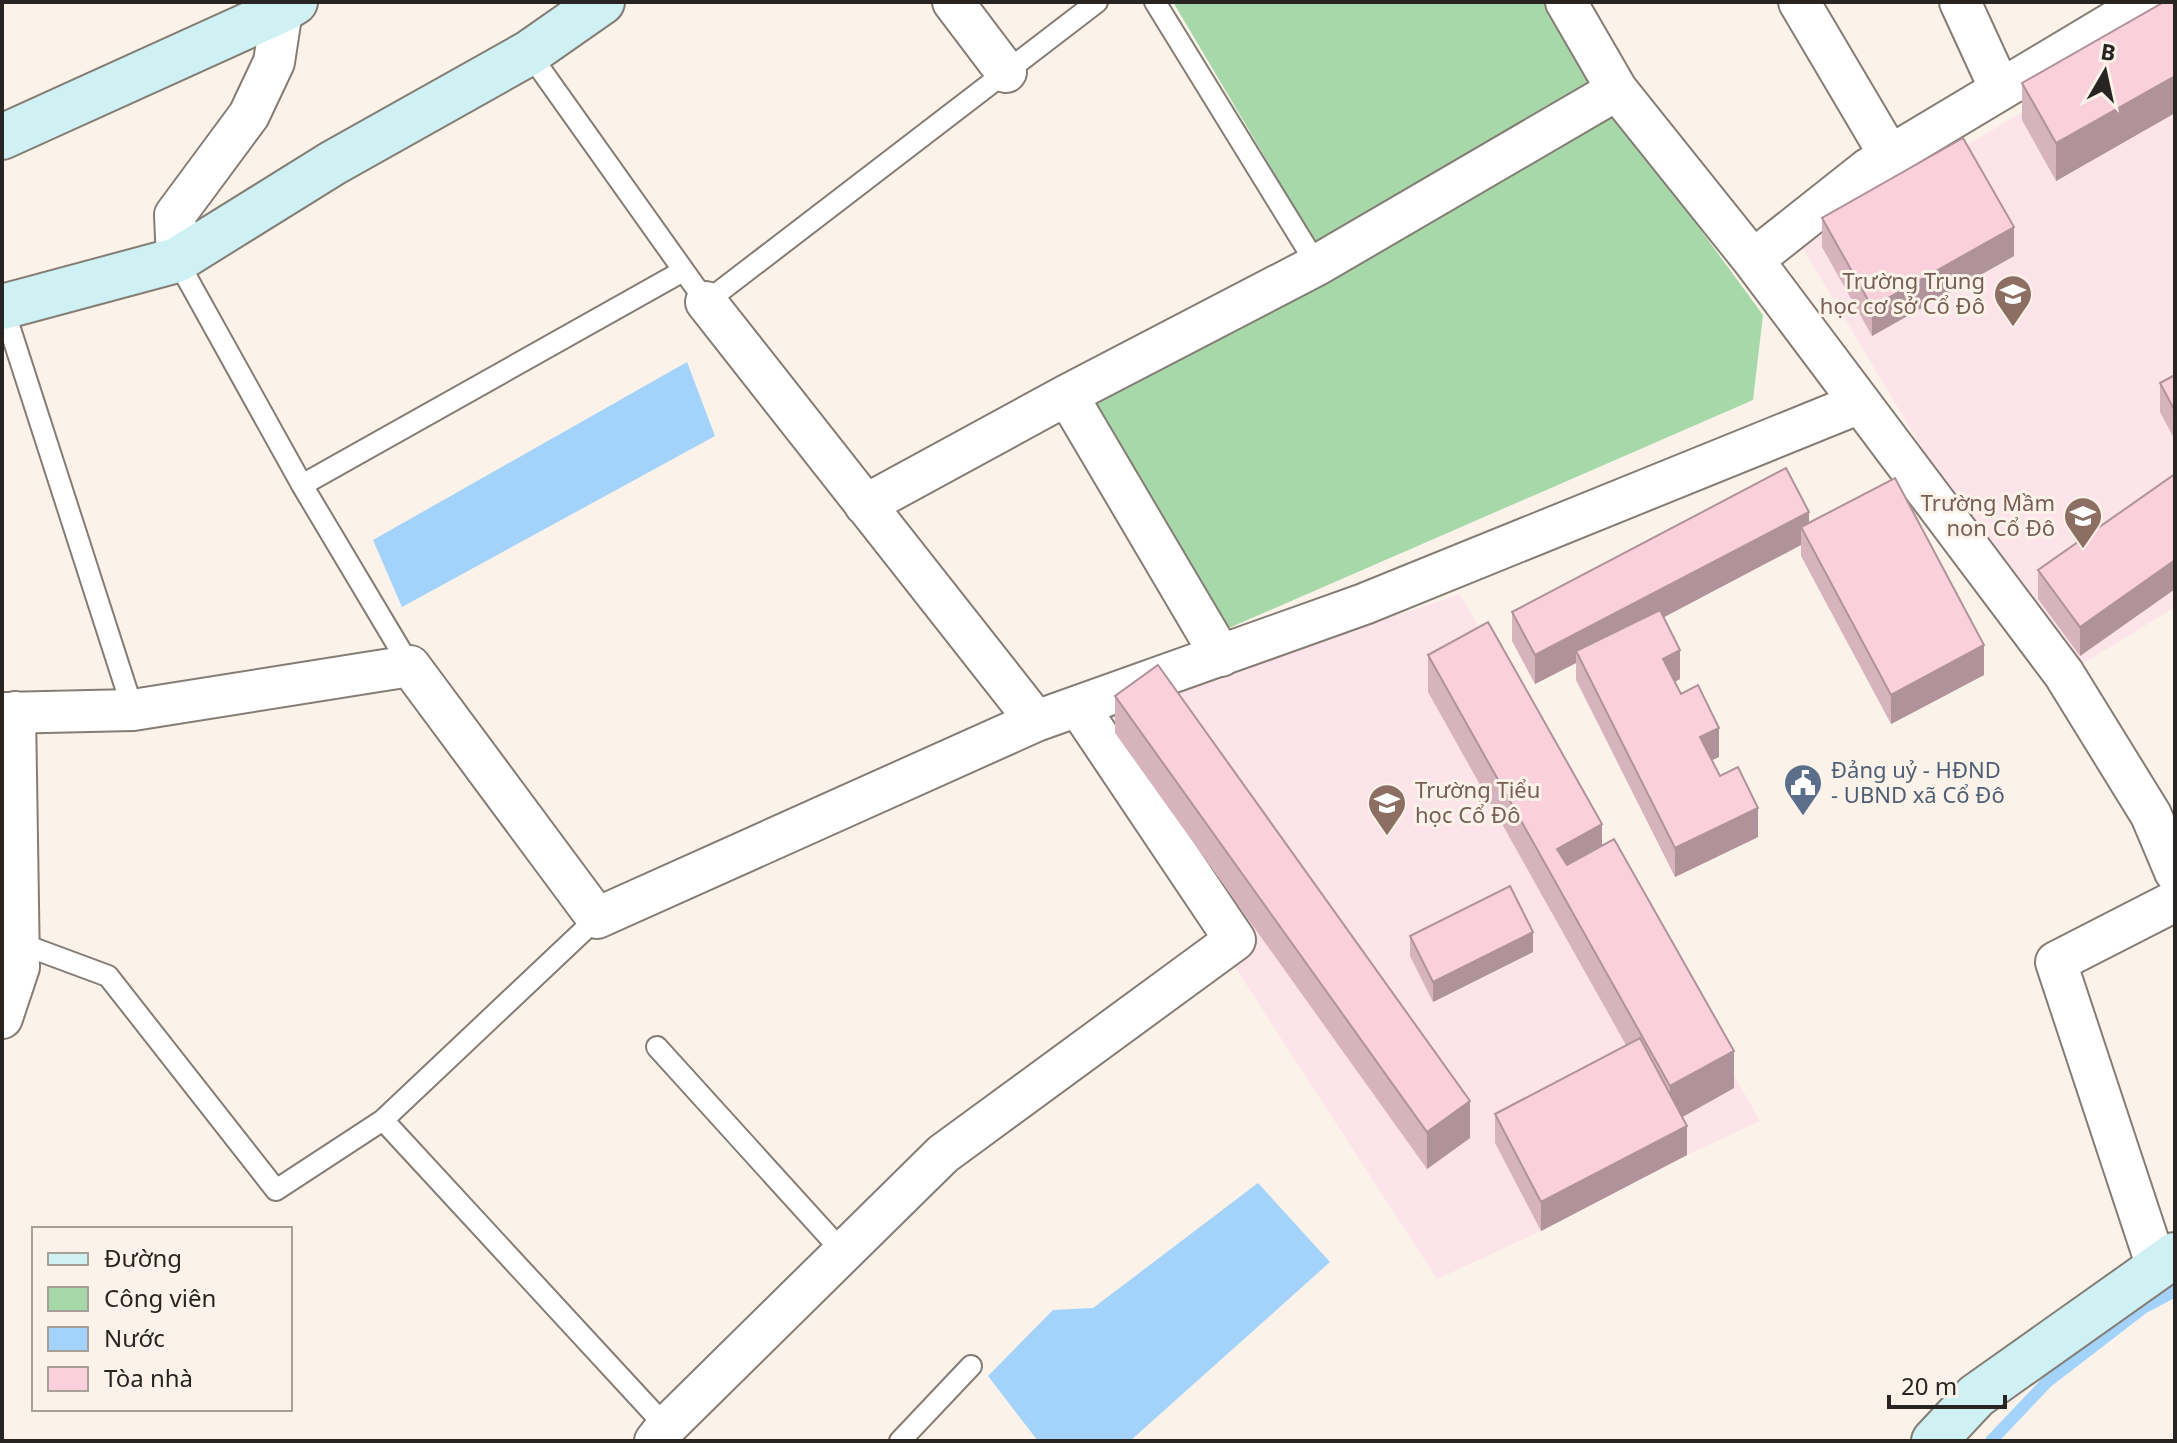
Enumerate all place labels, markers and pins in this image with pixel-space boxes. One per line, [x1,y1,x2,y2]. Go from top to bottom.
place label: Trường Trung học cơ sở Cổ Đô [1820,265,1985,320]
school or university icon: Trường Trung học cơ sở Cổ Đô [1992,273,2034,328]
place label: Trường Mầm non Cổ Đô [1921,487,2055,542]
school or university icon: Trường Mầm non Cổ Đô [2062,495,2104,550]
place label: Đảng uỷ - HĐND - UBND xã Cổ Đô [1831,754,2005,809]
public building icon: Đảng uỷ - HĐND - UBND xã Cổ Đô [1782,762,1824,817]
place label: Trường Tiểu học Cổ Đô [1415,774,1540,829]
school or university icon: Trường Tiểu học Cổ Đô [1366,782,1408,837]

